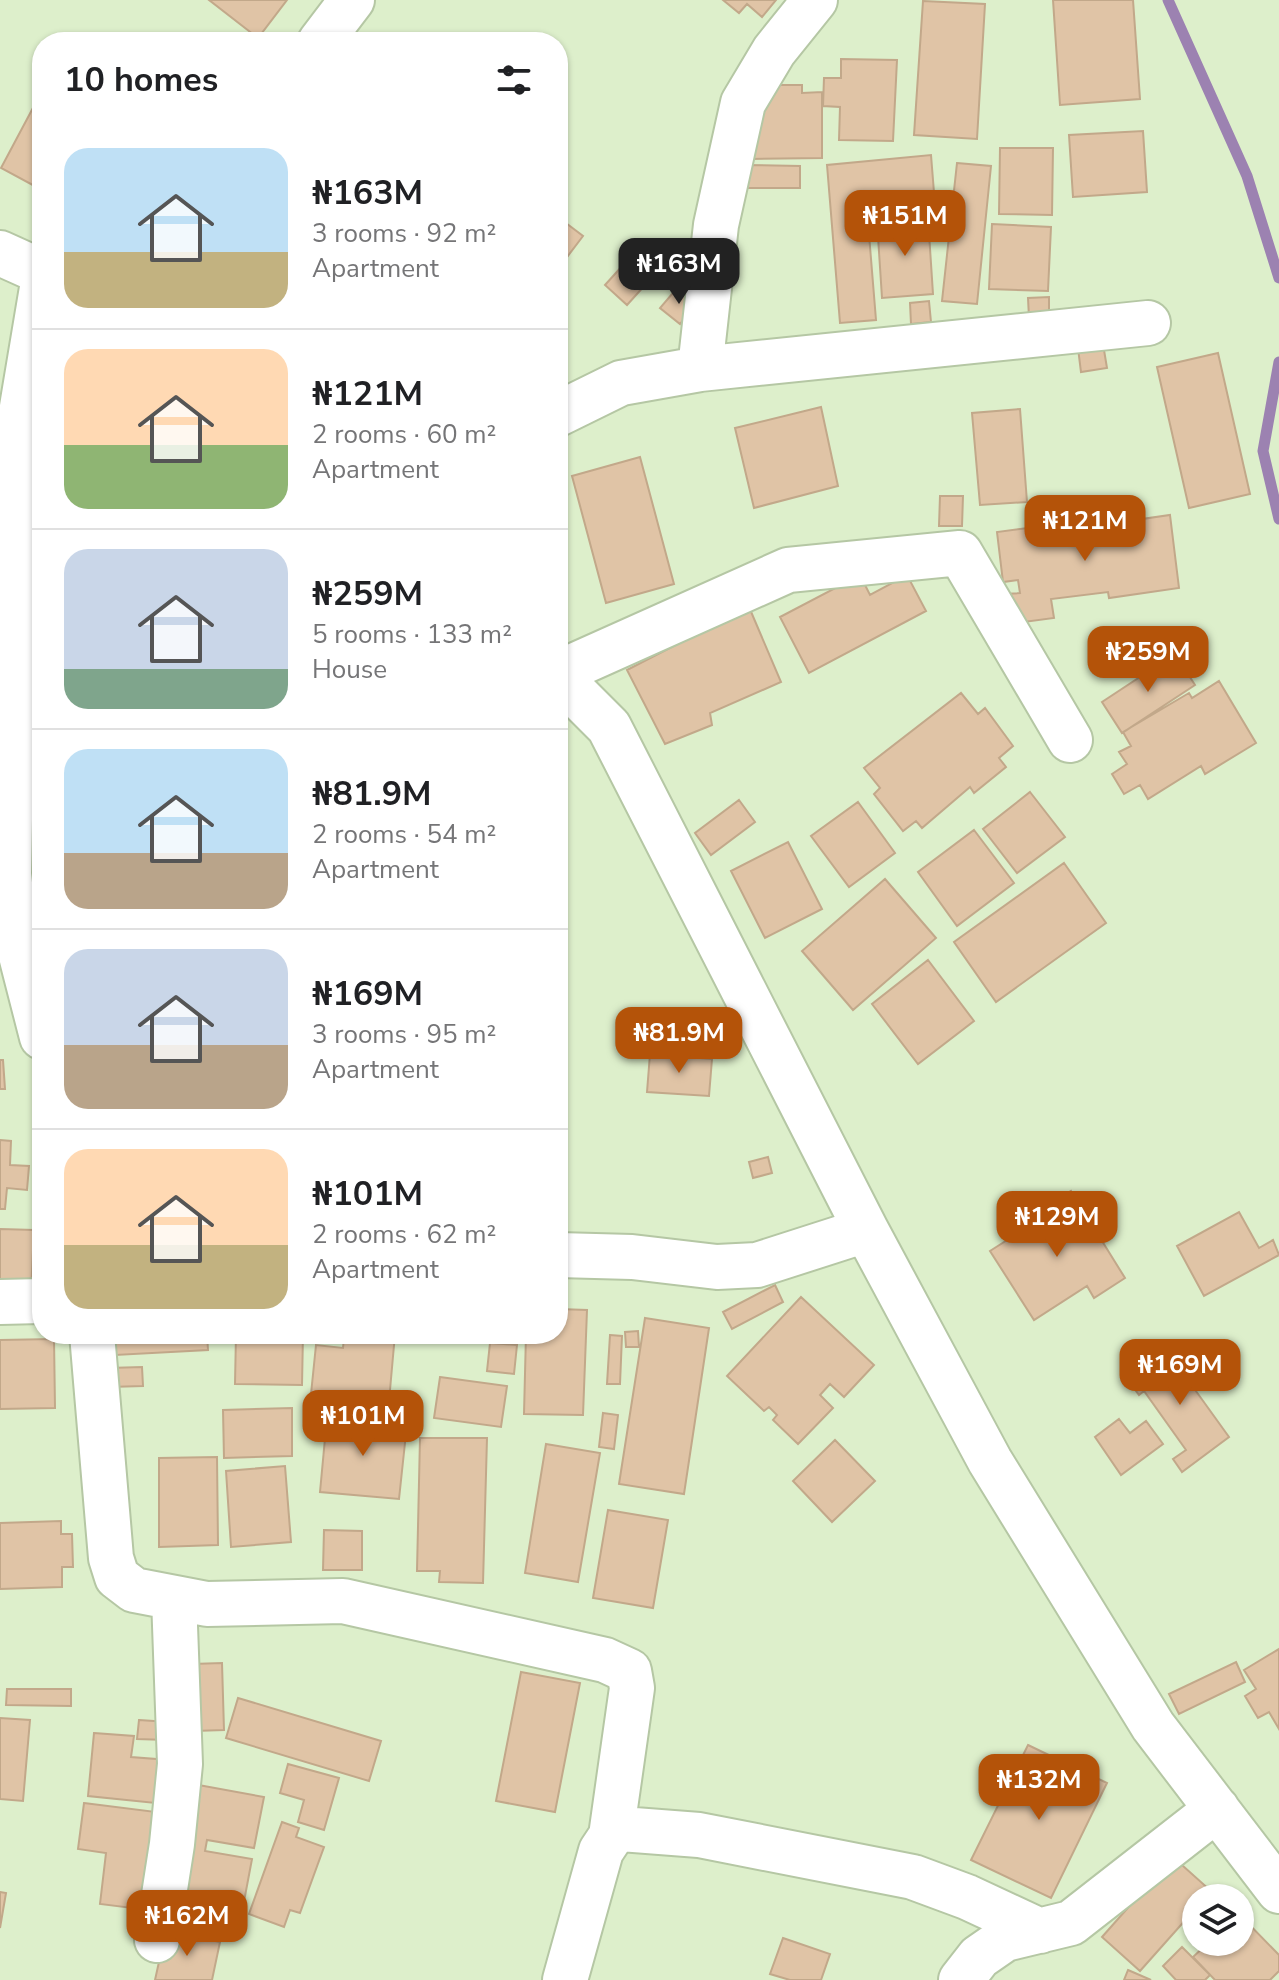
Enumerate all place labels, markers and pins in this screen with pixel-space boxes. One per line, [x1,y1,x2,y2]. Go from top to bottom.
pin: ₦151M [849,190,961,258]
pin: ₦163M [623,238,735,306]
pin: ₦121M [1029,495,1141,563]
pin: ₦259M [1092,626,1204,694]
pin: ₦81.9M [614,1007,744,1075]
pin: ₦129M [1001,1191,1113,1259]
pin: ₦169M [1124,1339,1236,1407]
pin: ₦101M [307,1390,419,1458]
pin: ₦132M [983,1754,1095,1822]
pin: ₦162M [131,1890,243,1958]

